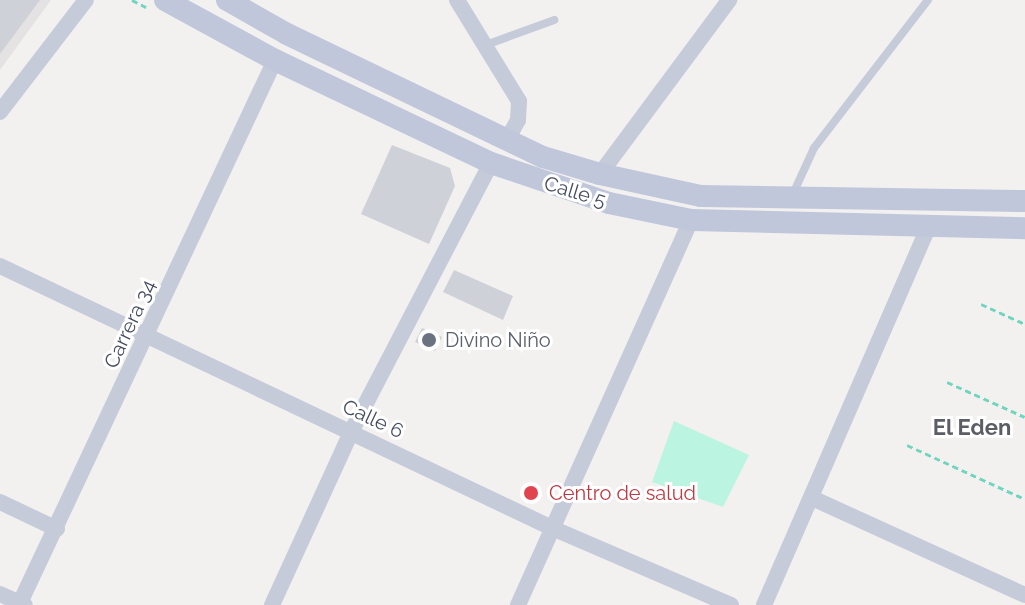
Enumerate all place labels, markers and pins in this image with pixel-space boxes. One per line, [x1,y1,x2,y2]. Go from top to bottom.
place label: Divino Niño [445,328,551,352]
marker: Divino Niño [420,331,438,349]
place label: Centro de salud [549,481,696,505]
marker: Centro de salud [520,482,542,504]

